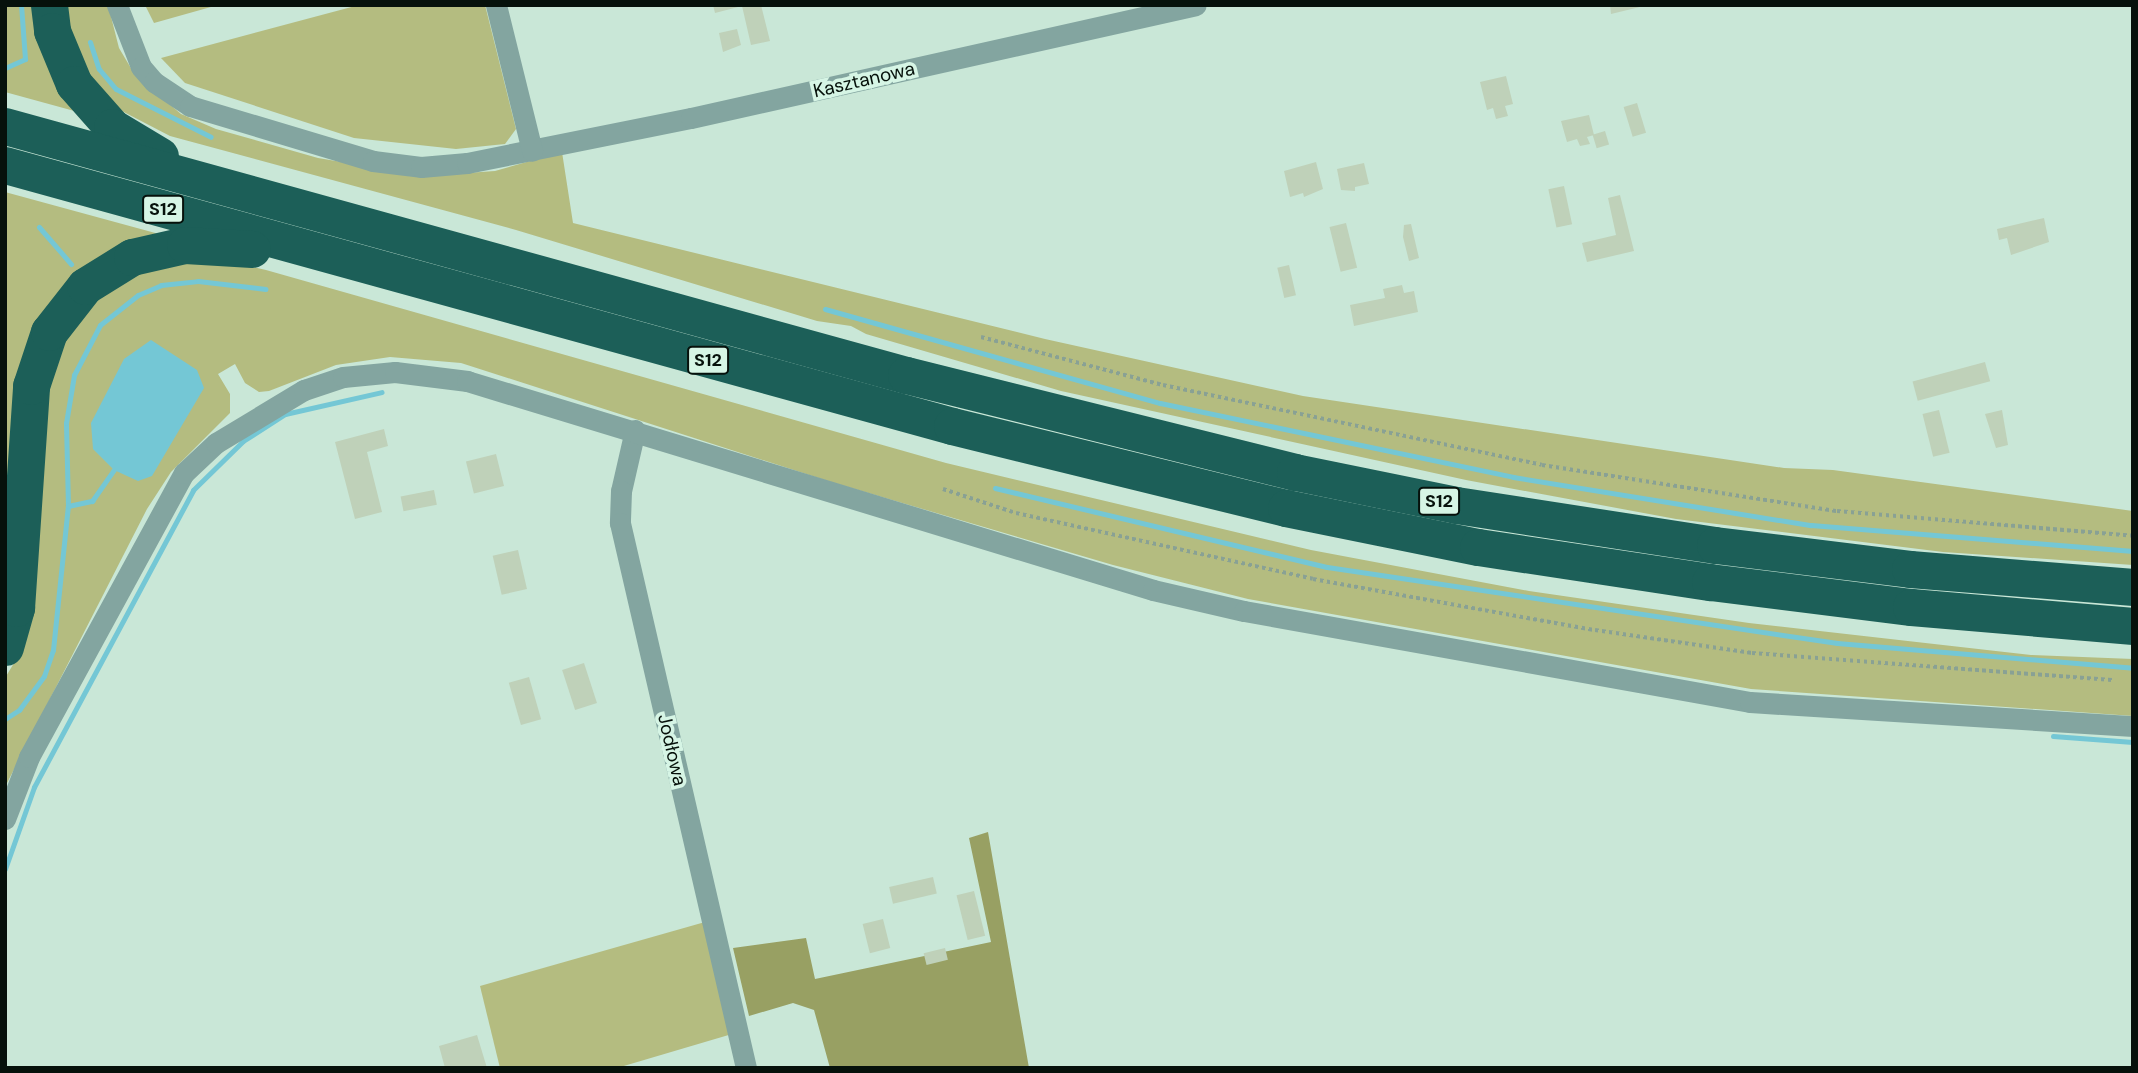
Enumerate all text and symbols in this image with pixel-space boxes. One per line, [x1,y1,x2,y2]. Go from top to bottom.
street label: Kasztanowa [811,57,917,103]
road number: S12 [142,194,184,224]
road number: S12 [687,346,729,374]
road number: S12 [1418,486,1460,516]
street label: Jodłowa [653,712,691,788]

